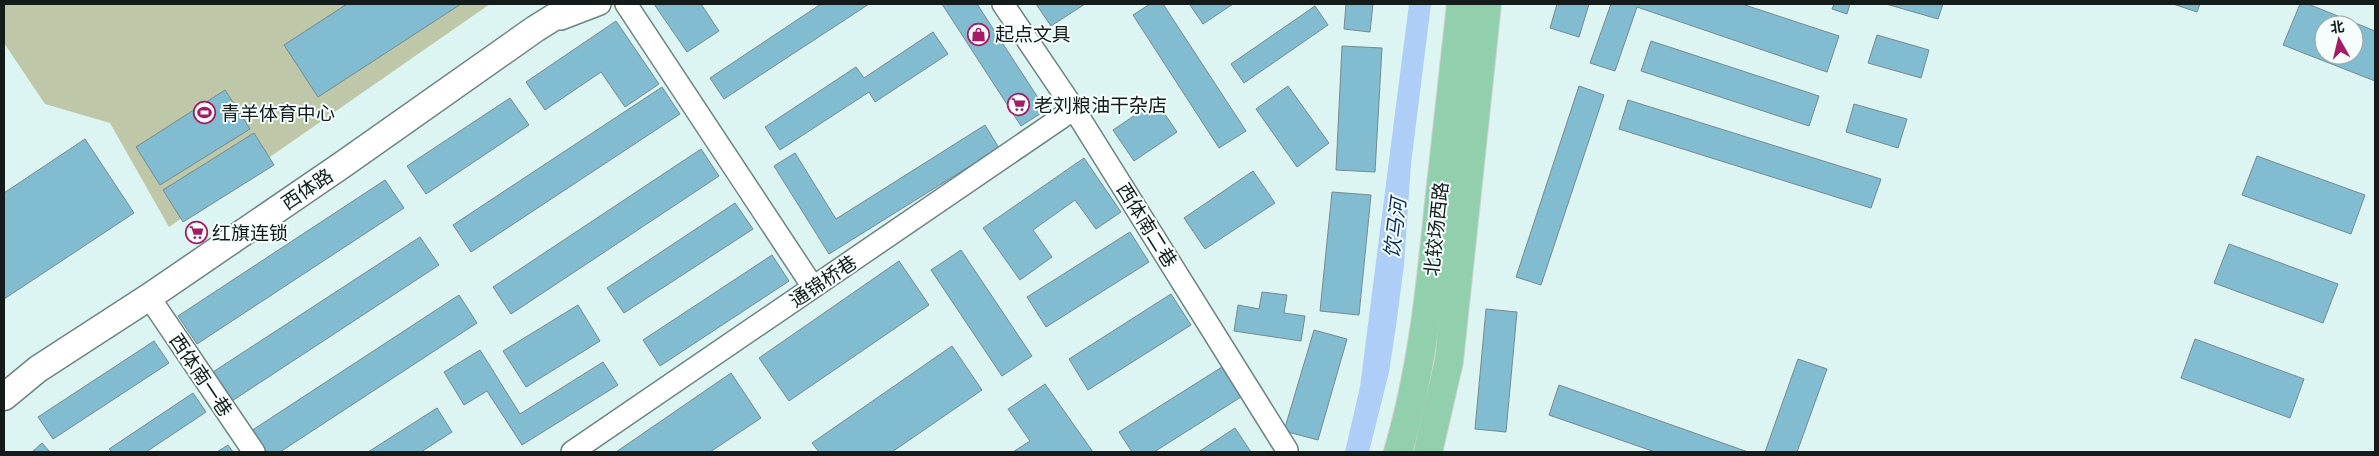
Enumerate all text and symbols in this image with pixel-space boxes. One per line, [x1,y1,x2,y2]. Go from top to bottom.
north arrow [2314,15,2364,65]
text: 北 [2329,15,2346,38]
place label: 起点文具 [995,19,1071,48]
shop icon: 起点文具 [967,22,991,46]
place label: 老刘粮油干杂店 [1034,90,1167,119]
supermarket icon: 老刘粮油干杂店 [1006,93,1030,117]
place label: 青羊体育中心 [221,98,335,127]
sports icon: 青羊体育中心 [193,101,217,125]
street label: 西体路 [275,161,338,217]
street label: 西体南二巷 [1110,177,1185,273]
street label: 北较场西路 [1416,180,1455,278]
water label: 饮马河 [1375,192,1414,260]
place label: 红旗连锁 [212,218,288,247]
supermarket icon: 红旗连锁 [184,221,208,245]
street label: 通锦桥巷 [783,247,862,314]
street label: 西体南一巷 [163,327,240,422]

